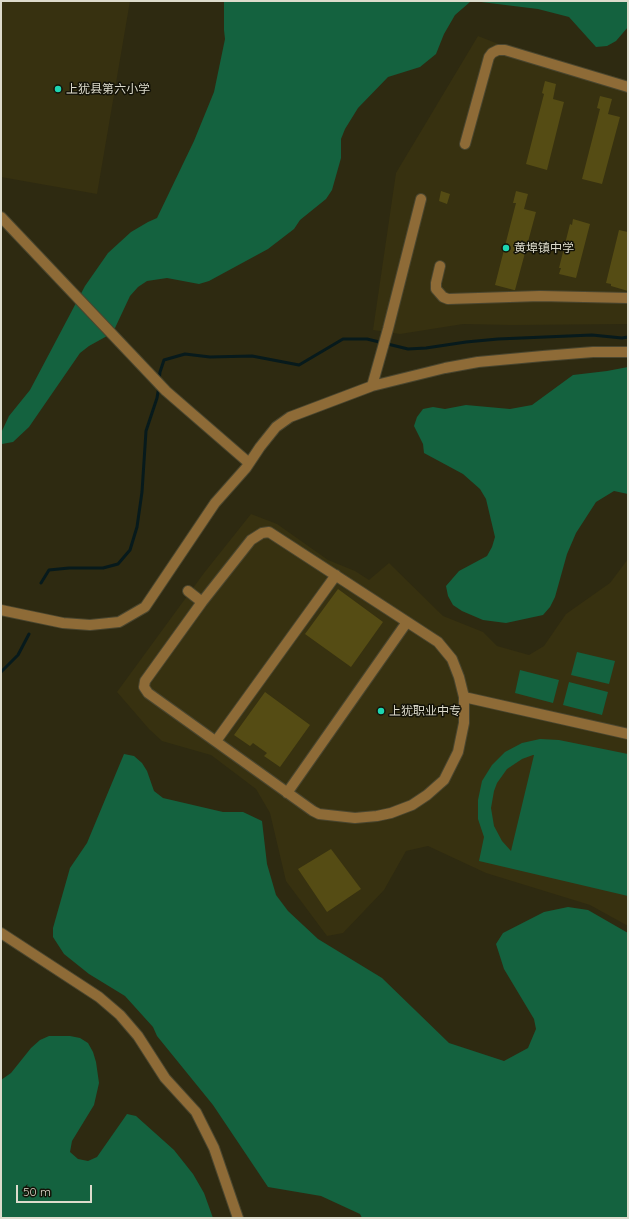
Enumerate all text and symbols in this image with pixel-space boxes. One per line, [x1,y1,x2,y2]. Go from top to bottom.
place label: 上犹县第六小学 [66,82,150,96]
marker: 上犹县第六小学 [53,84,63,94]
place label: 黄埠镇中学 [514,241,574,255]
marker: 黄埠镇中学 [501,243,511,253]
place label: 上犹职业中专 [389,704,461,718]
marker: 上犹职业中专 [376,706,386,716]
scale bar [18,1177,94,1203]
text: 50 m [23,1184,51,1199]

